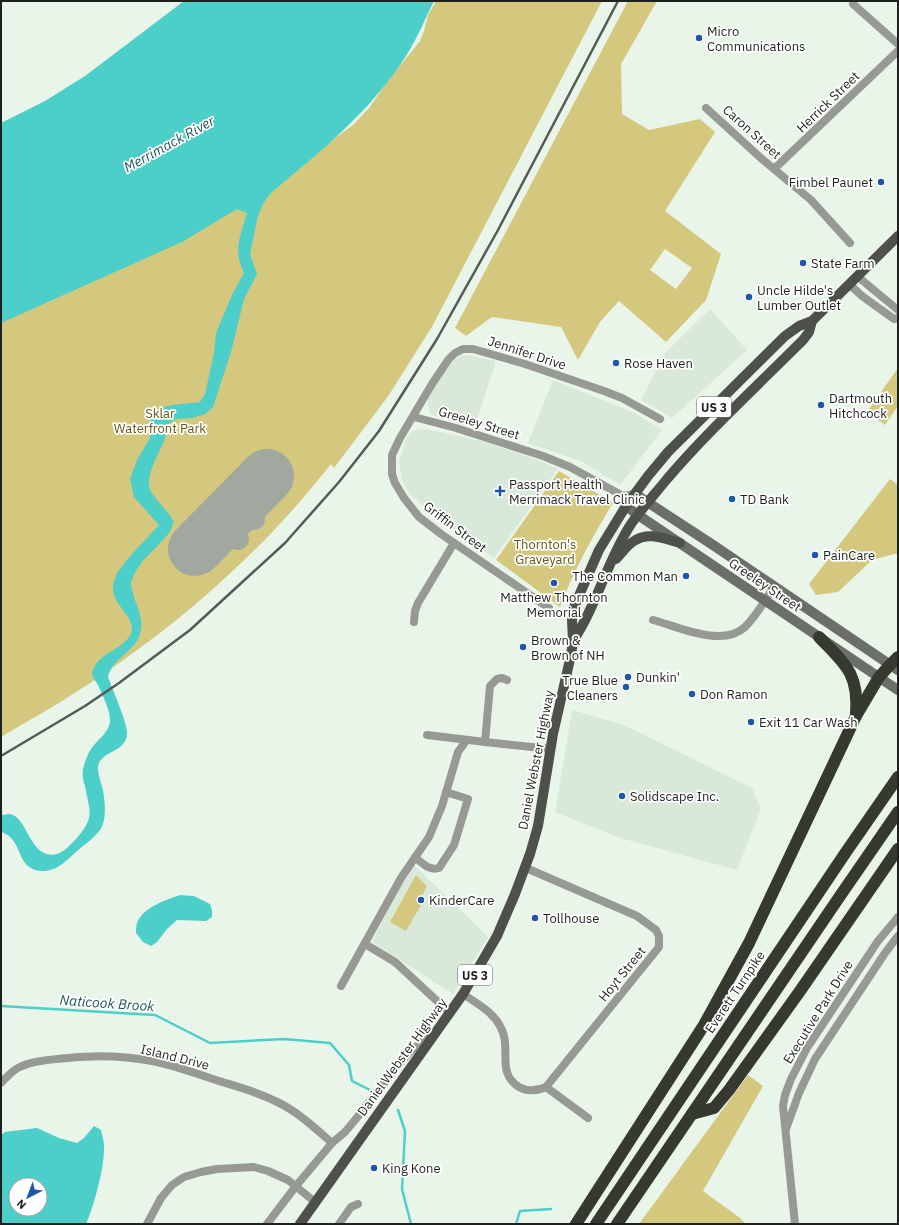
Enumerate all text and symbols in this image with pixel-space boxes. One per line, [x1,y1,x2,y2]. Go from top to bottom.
place label: Micro Communications [707,23,805,55]
marker: Micro Communications [694,33,704,43]
street label: Herrick Street [793,68,863,136]
street label: Caron Street [719,101,785,163]
water label: Merrimack River [121,111,218,176]
place label: Fimbel Paunet [789,174,873,191]
marker: Fimbel Paunet [876,177,886,187]
place label: State Farm [811,255,875,272]
marker: State Farm [798,258,808,268]
place label: Uncle Hilde's Lumber Outlet [757,282,841,314]
marker: Uncle Hilde's Lumber Outlet [744,292,754,302]
street label: Jennifer Drive [486,332,568,374]
place label: Rose Haven [624,355,693,372]
marker: Rose Haven [611,358,621,368]
place label: Dartmouth Hitchcock [829,390,892,422]
road number: US 3 [697,397,731,417]
marker: Dartmouth Hitchcock [816,400,826,410]
street label: Greeley Street [436,403,522,443]
park label: Sklar Waterfront Park [114,405,206,437]
place label: Passport Health Merrimack Travel Clinic [509,476,645,508]
marker: Passport Health Merrimack Travel Clinic [494,485,506,497]
place label: TD Bank [740,491,789,508]
marker: TD Bank [727,494,737,504]
street label: Griffin Street [420,498,490,556]
park label: Thornton's Graveyard [514,536,576,568]
place label: PainCare [823,547,875,564]
marker: PainCare [810,550,820,560]
street label: Greeley Street [725,555,805,615]
place label: The Common Man [572,568,678,585]
marker: The Common Man [681,571,691,581]
marker: Matthew Thornton Memorial [549,578,559,588]
place label: Matthew Thornton Memorial [500,589,608,621]
place label: Brown & Brown of NH [531,632,605,664]
marker: Brown & Brown of NH [518,642,528,652]
place label: Dunkin' [636,669,680,686]
place label: True Blue Cleaners [562,672,618,704]
marker: Dunkin' [623,672,633,682]
marker: True Blue Cleaners [621,682,631,692]
place label: Don Ramon [700,686,768,703]
street label: Daniel Webster Highway [514,688,558,831]
marker: Don Ramon [687,689,697,699]
place label: Exit 11 Car Wash [759,714,858,731]
marker: Exit 11 Car Wash [746,717,756,727]
place label: Solidscape Inc. [630,788,719,805]
marker: Solidscape Inc. [617,791,627,801]
place label: KinderCare [429,892,494,909]
marker: KinderCare [416,895,426,905]
place label: Tollhouse [543,910,599,927]
marker: Tollhouse [530,913,540,923]
street label: Hoyt Street [595,943,649,1005]
street label: Everett Turnpike [701,948,769,1036]
street label: Executive Park Drive [779,957,857,1067]
road number: US 3 [458,965,492,985]
water label: Naticook Brook [59,991,156,1015]
street label: Daniel Webster Highway [353,994,451,1119]
street label: Island Drive [139,1040,211,1074]
place label: King Kone [382,1160,441,1177]
marker: King Kone [369,1163,379,1173]
north arrow [8,1177,48,1217]
text: N [14,1197,29,1212]

